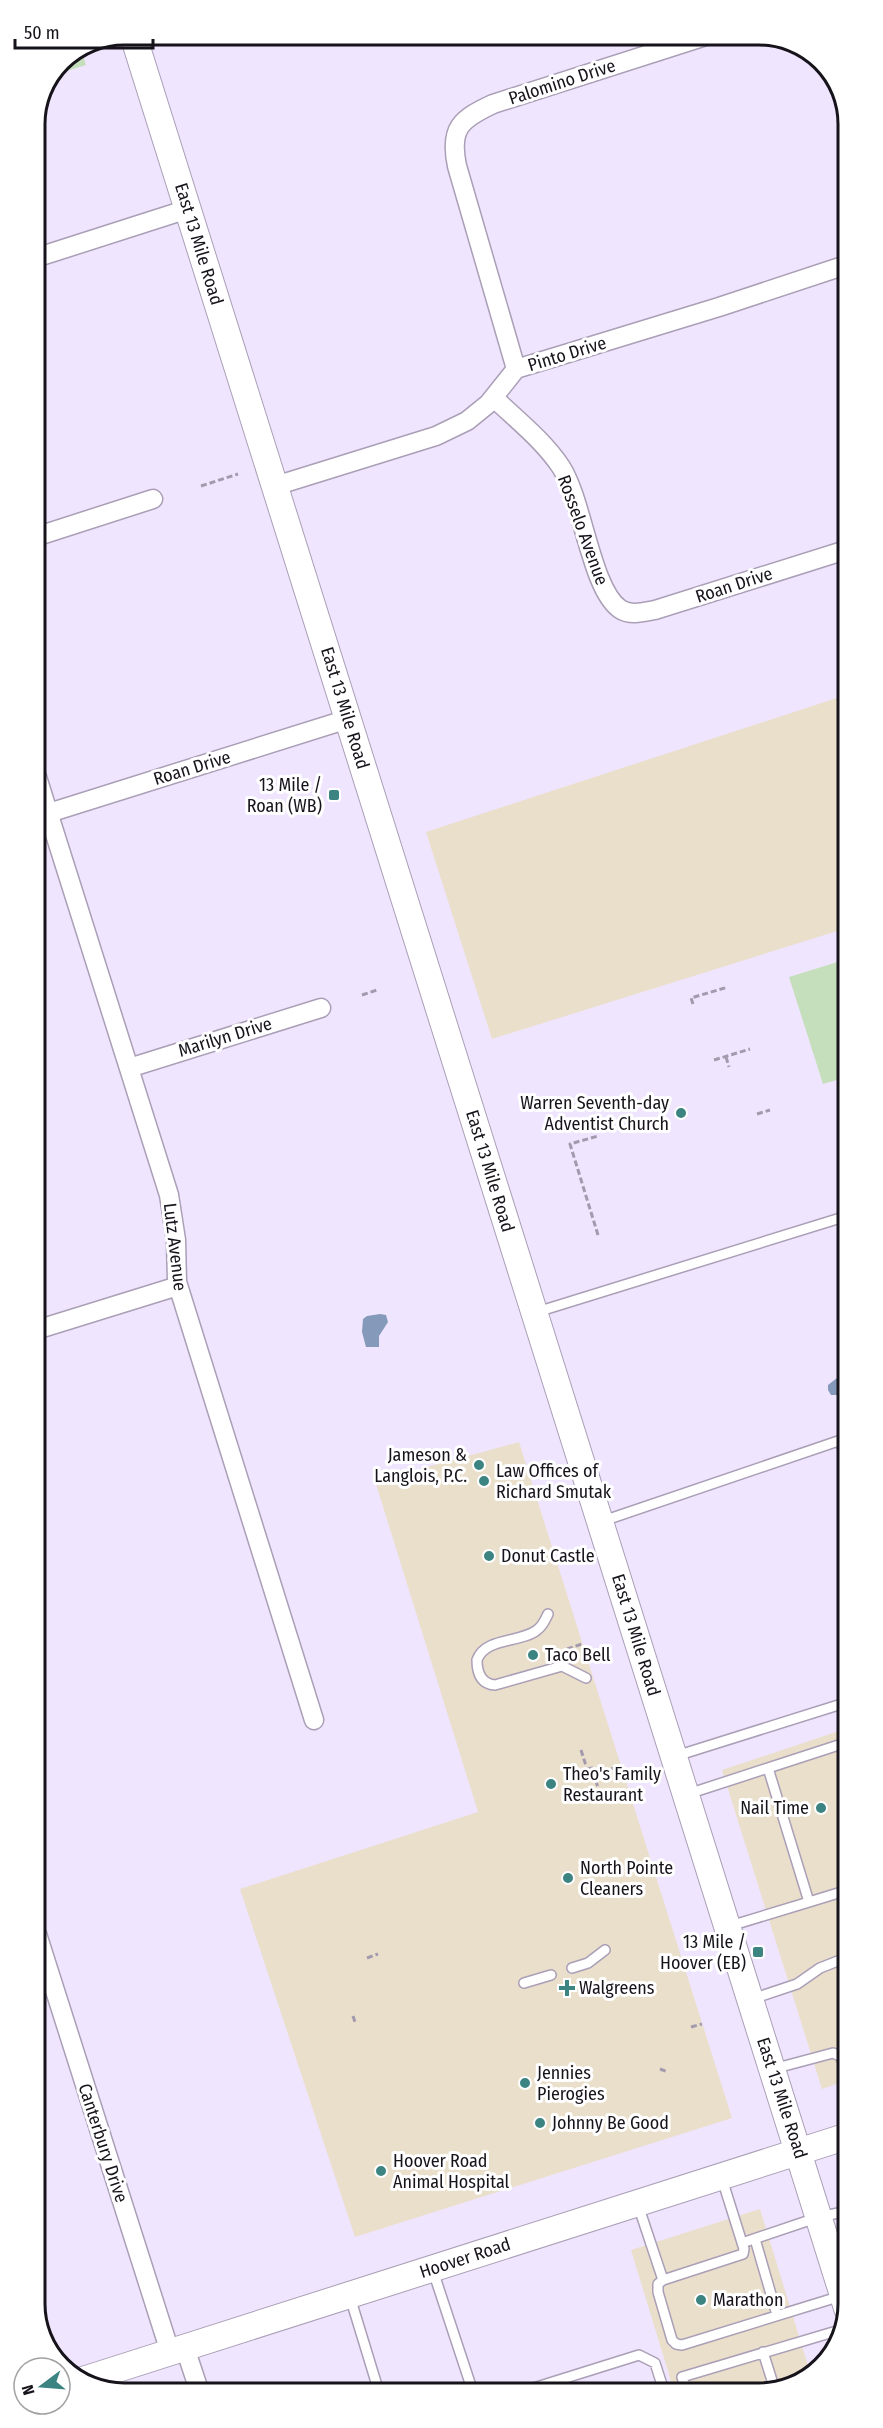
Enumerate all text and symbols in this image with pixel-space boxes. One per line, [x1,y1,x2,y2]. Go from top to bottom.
scale bar [15,12,153,50]
text: 50 m [24,22,60,44]
street label: Palomino Drive [506,54,618,110]
street label: East 13 Mile Road [170,180,228,308]
street label: Pinto Drive [525,332,609,376]
street label: Rosselo Avenue [553,472,613,588]
street label: Roan Drive [693,562,775,608]
street label: East 13 Mile Road [316,644,374,772]
street label: Roan Drive [151,746,233,790]
place label: 13 Mile / Roan (WB) [247,774,322,817]
marker: 13 Mile / Roan (WB) [327,788,341,802]
street label: Marilyn Drive [175,1012,275,1062]
place label: Warren Seventh-day Adventist Church [520,1092,669,1135]
marker: Warren Seventh-day Adventist Church [674,1106,688,1120]
street label: East 13 Mile Road [461,1107,519,1235]
street label: Lutz Avenue [159,1202,191,1292]
place label: Jameson & Langlois, P.C. [374,1444,467,1487]
marker: Jameson & Langlois, P.C. [472,1458,486,1472]
place label: Law Offices of Richard Smutak [496,1460,612,1503]
marker: Law Offices of Richard Smutak [477,1474,491,1488]
place label: Donut Castle [501,1545,595,1567]
marker: Donut Castle [482,1549,496,1563]
street label: East 13 Mile Road [607,1571,665,1699]
place label: Taco Bell [545,1644,611,1666]
marker: Taco Bell [526,1648,540,1662]
place label: Theo's Family Restaurant [563,1763,661,1806]
marker: Theo's Family Restaurant [544,1777,558,1791]
place label: Nail Time [740,1797,809,1819]
marker: Nail Time [814,1801,828,1815]
place label: North Pointe Cleaners [580,1857,673,1900]
marker: North Pointe Cleaners [561,1871,575,1885]
place label: 13 Mile / Hoover (EB) [660,1931,746,1974]
marker: 13 Mile / Hoover (EB) [751,1945,765,1959]
place label: Walgreens [579,1977,655,1999]
marker: Walgreens [560,1981,574,1995]
street label: East 13 Mile Road [752,2034,812,2162]
place label: Jennies Pierogies [537,2062,605,2105]
marker: Jennies Pierogies [518,2076,532,2090]
street label: Canterbury Drive [73,2081,133,2205]
place label: Johnny Be Good [552,2112,669,2134]
marker: Johnny Be Good [533,2116,547,2130]
place label: Hoover Road Animal Hospital [393,2150,510,2193]
marker: Hoover Road Animal Hospital [374,2164,388,2178]
street label: Hoover Road [417,2233,513,2283]
place label: Marathon [713,2289,784,2311]
marker: Marathon [694,2293,708,2307]
north arrow [12,2356,72,2416]
text: N [18,2383,39,2397]

